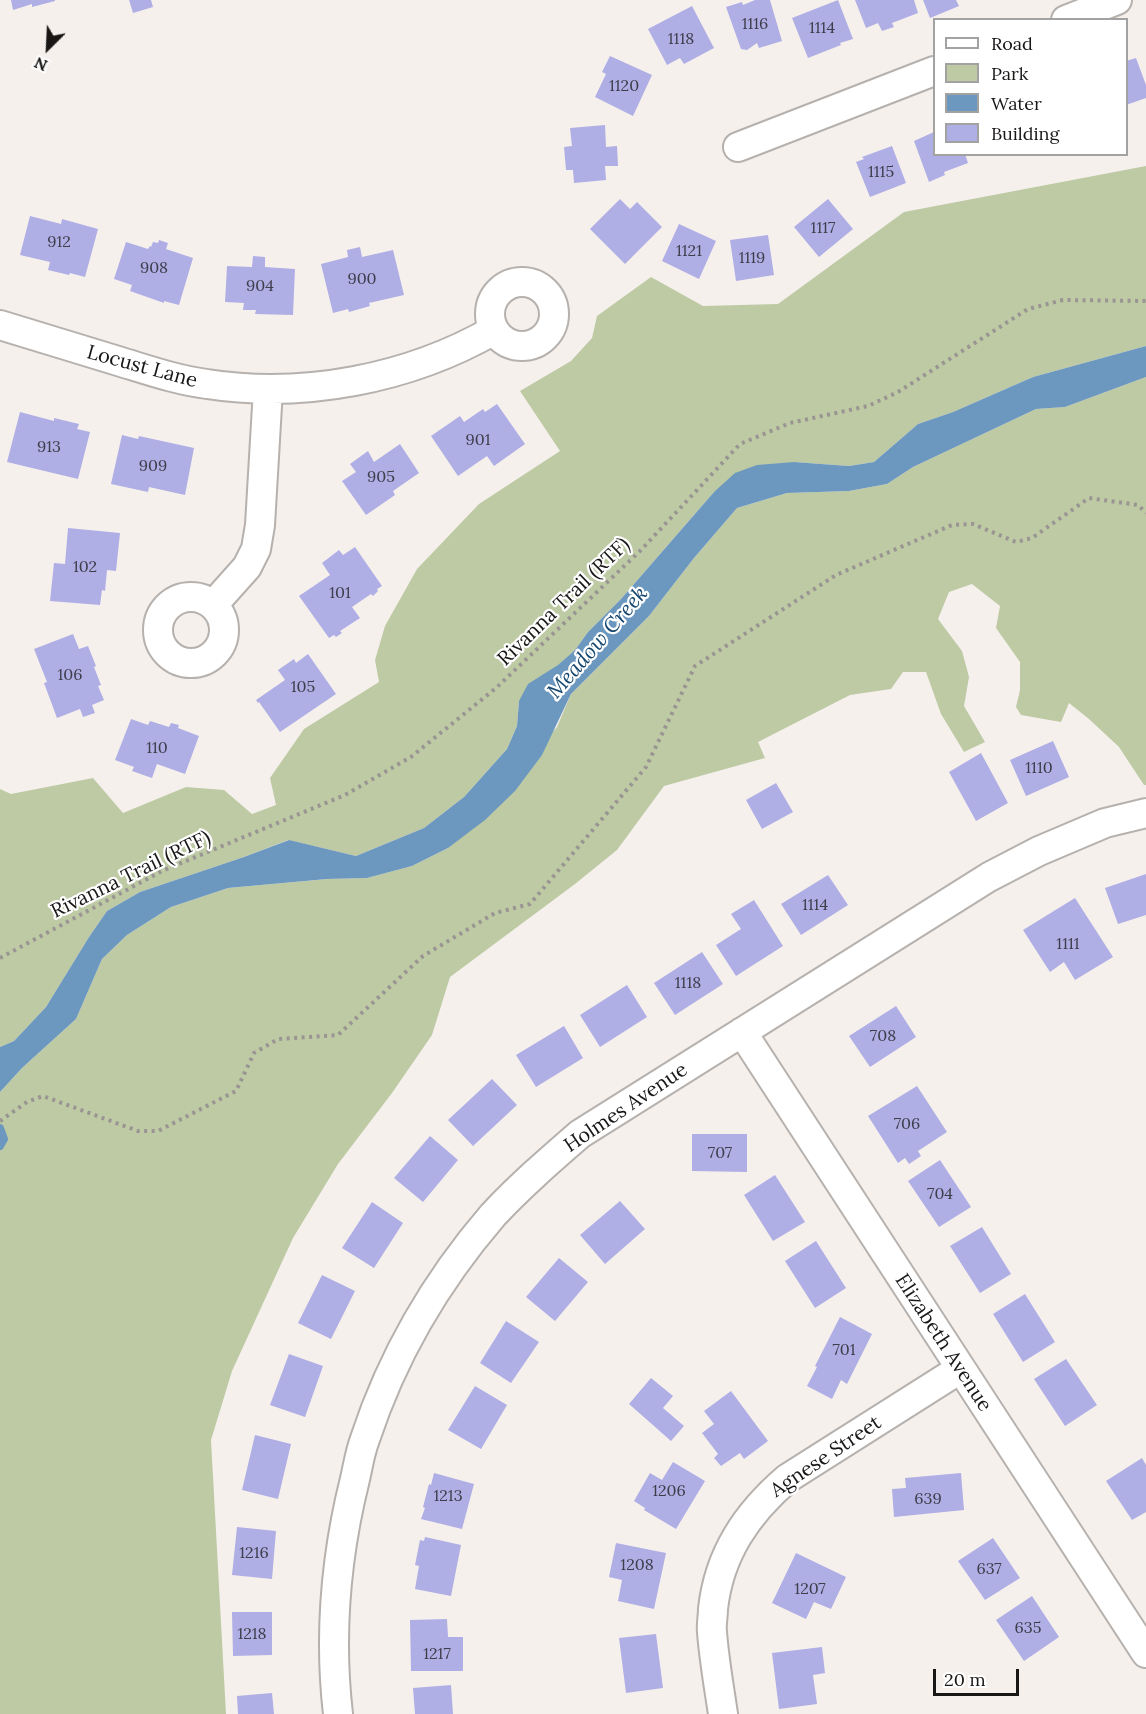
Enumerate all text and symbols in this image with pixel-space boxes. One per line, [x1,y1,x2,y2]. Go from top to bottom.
house number: 1116 [742,14,768,34]
north arrow [18,18,78,78]
house number: 1114 [809,18,835,38]
legend [933,18,1128,156]
house number: 1118 [668,29,694,49]
text: Road [991,32,1033,55]
text: N [31,53,50,76]
text: Park [991,62,1028,85]
house number: 1120 [609,76,639,96]
text: Water [991,92,1042,115]
text: Building [991,122,1059,145]
house number: 1115 [868,162,894,182]
house number: 1117 [811,218,835,238]
house number: 912 [47,232,71,252]
house number: 1121 [676,241,702,261]
house number: 1119 [739,248,765,268]
house number: 908 [140,258,168,278]
house number: 900 [347,269,377,289]
house number: 904 [246,276,274,296]
street label: Locust Lane [84,341,200,393]
house number: 901 [465,430,491,450]
house number: 913 [37,437,61,457]
house number: 909 [139,456,167,476]
house number: 905 [367,467,395,487]
street label: Rivanna Trail (RTF) [493,533,635,671]
house number: 102 [73,557,97,577]
water label: Meadow Creek [543,582,653,704]
house number: 101 [329,583,351,603]
house number: 106 [57,665,83,685]
house number: 105 [291,677,315,697]
house number: 110 [146,738,168,758]
house number: 1110 [1025,758,1053,778]
street label: Rivanna Trail (RTF) [47,826,215,924]
house number: 1114 [802,895,828,915]
house number: 1111 [1056,934,1080,954]
house number: 1118 [675,973,701,993]
house number: 708 [870,1026,896,1046]
street label: Holmes Avenue [560,1058,692,1158]
house number: 706 [894,1114,920,1134]
house number: 707 [708,1143,732,1163]
house number: 704 [927,1184,953,1204]
street label: Elizabeth Avenue [890,1270,996,1416]
house number: 701 [832,1340,856,1360]
street label: Agnese Street [766,1411,886,1503]
house number: 1206 [652,1481,686,1501]
house number: 1213 [433,1486,463,1506]
house number: 639 [914,1489,942,1509]
house number: 1216 [239,1543,269,1563]
house number: 1208 [620,1555,654,1575]
house number: 637 [976,1559,1002,1579]
house number: 1207 [794,1579,826,1599]
house number: 635 [1015,1618,1041,1638]
house number: 1218 [237,1624,267,1644]
house number: 1217 [423,1644,451,1664]
scale bar [936,1657,1022,1695]
text: 20 m [944,1668,986,1691]

